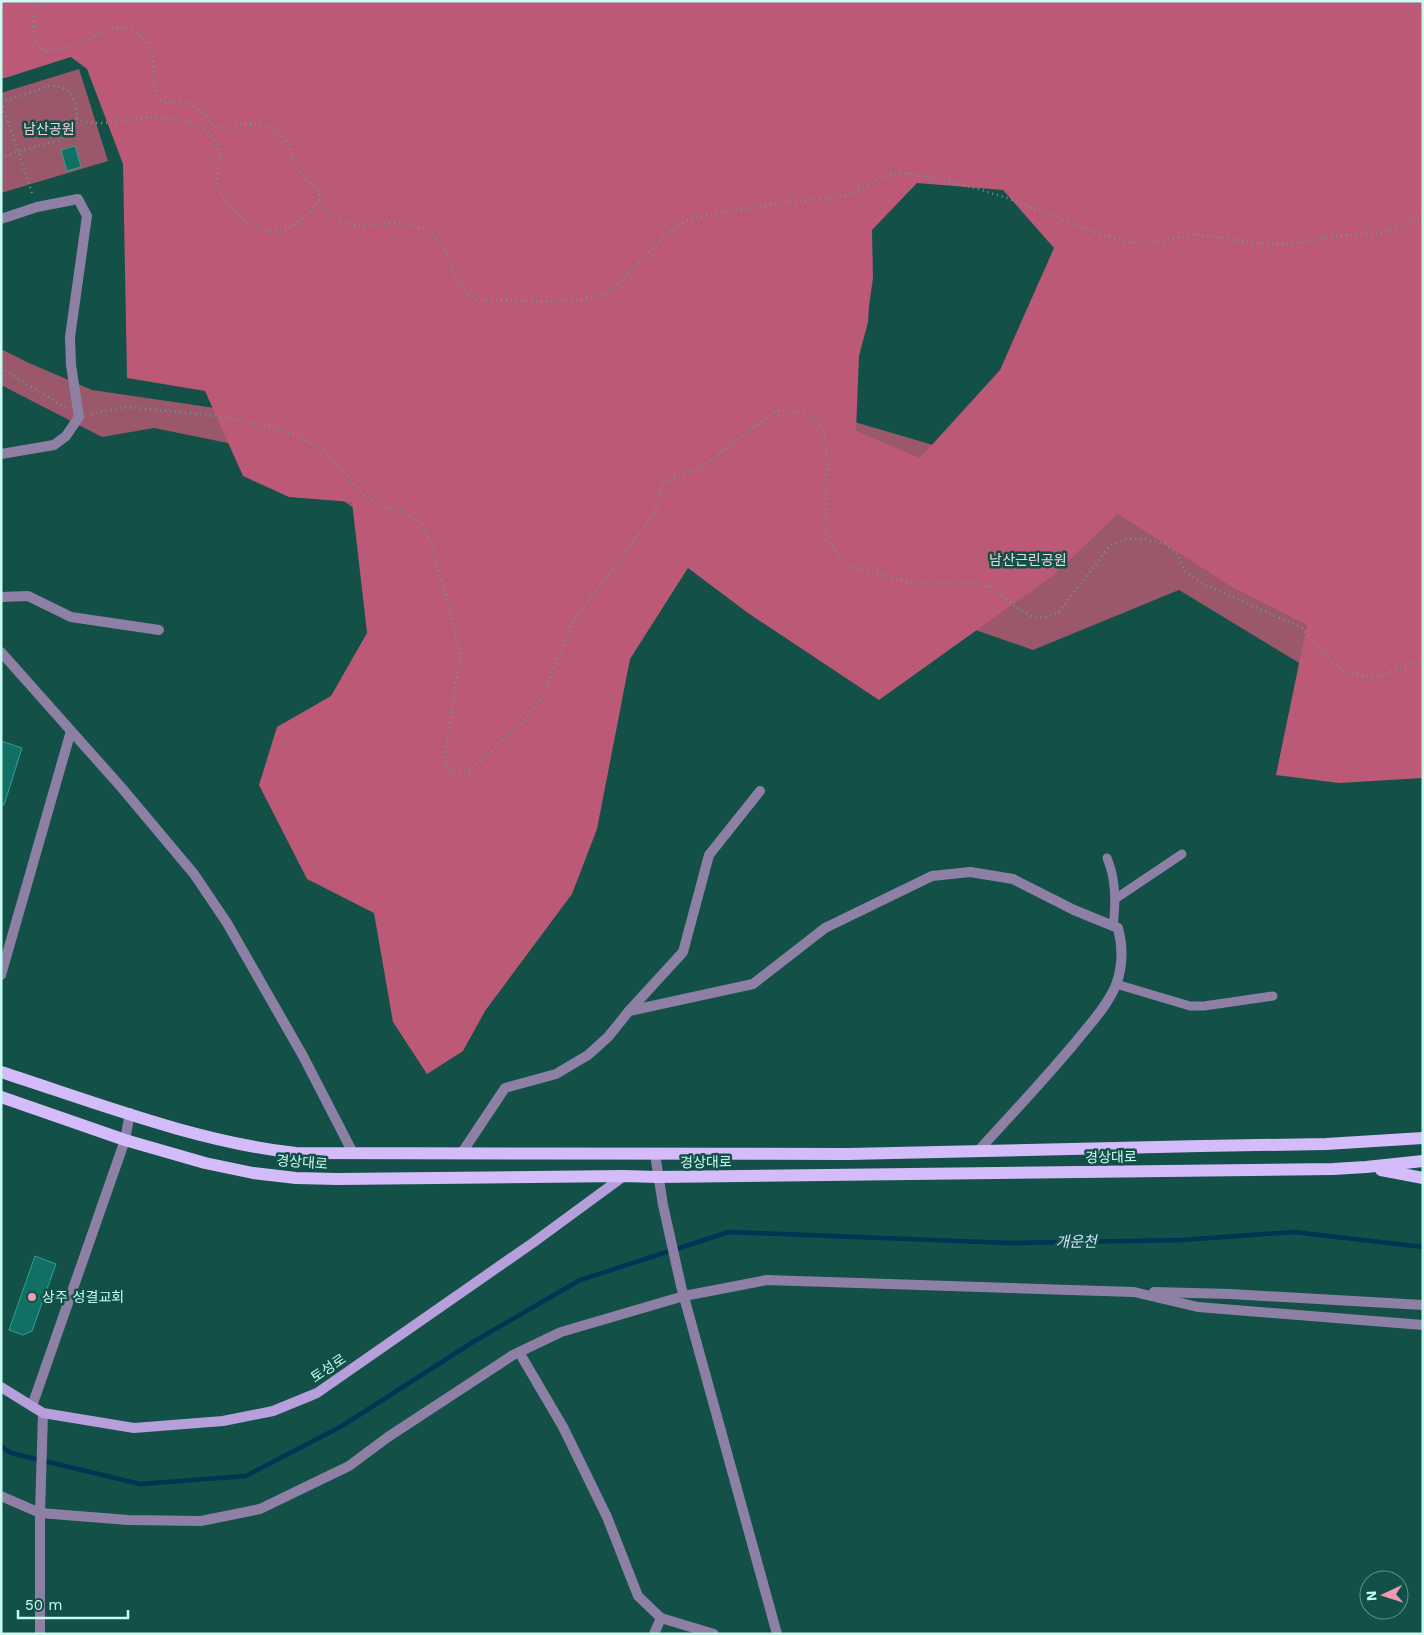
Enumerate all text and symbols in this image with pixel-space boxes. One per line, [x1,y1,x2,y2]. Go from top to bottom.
park label: 남산공원 [23,121,75,137]
park label: 남산근린공원 [989,552,1067,568]
street label: 경상대로 [1085,1149,1137,1165]
street label: 경상대로 [276,1152,328,1172]
street label: 경상대로 [680,1154,732,1170]
water label: 개운천 [1055,1233,1099,1251]
place label: 상주 성결교회 [42,1289,124,1305]
marker: 상주 성결교회 [26,1291,38,1303]
street label: 토성로 [308,1350,349,1385]
north arrow [1359,1570,1409,1620]
scale bar [18,1588,128,1620]
text: N [1363,1590,1379,1602]
text: 50 m [25,1596,62,1614]

